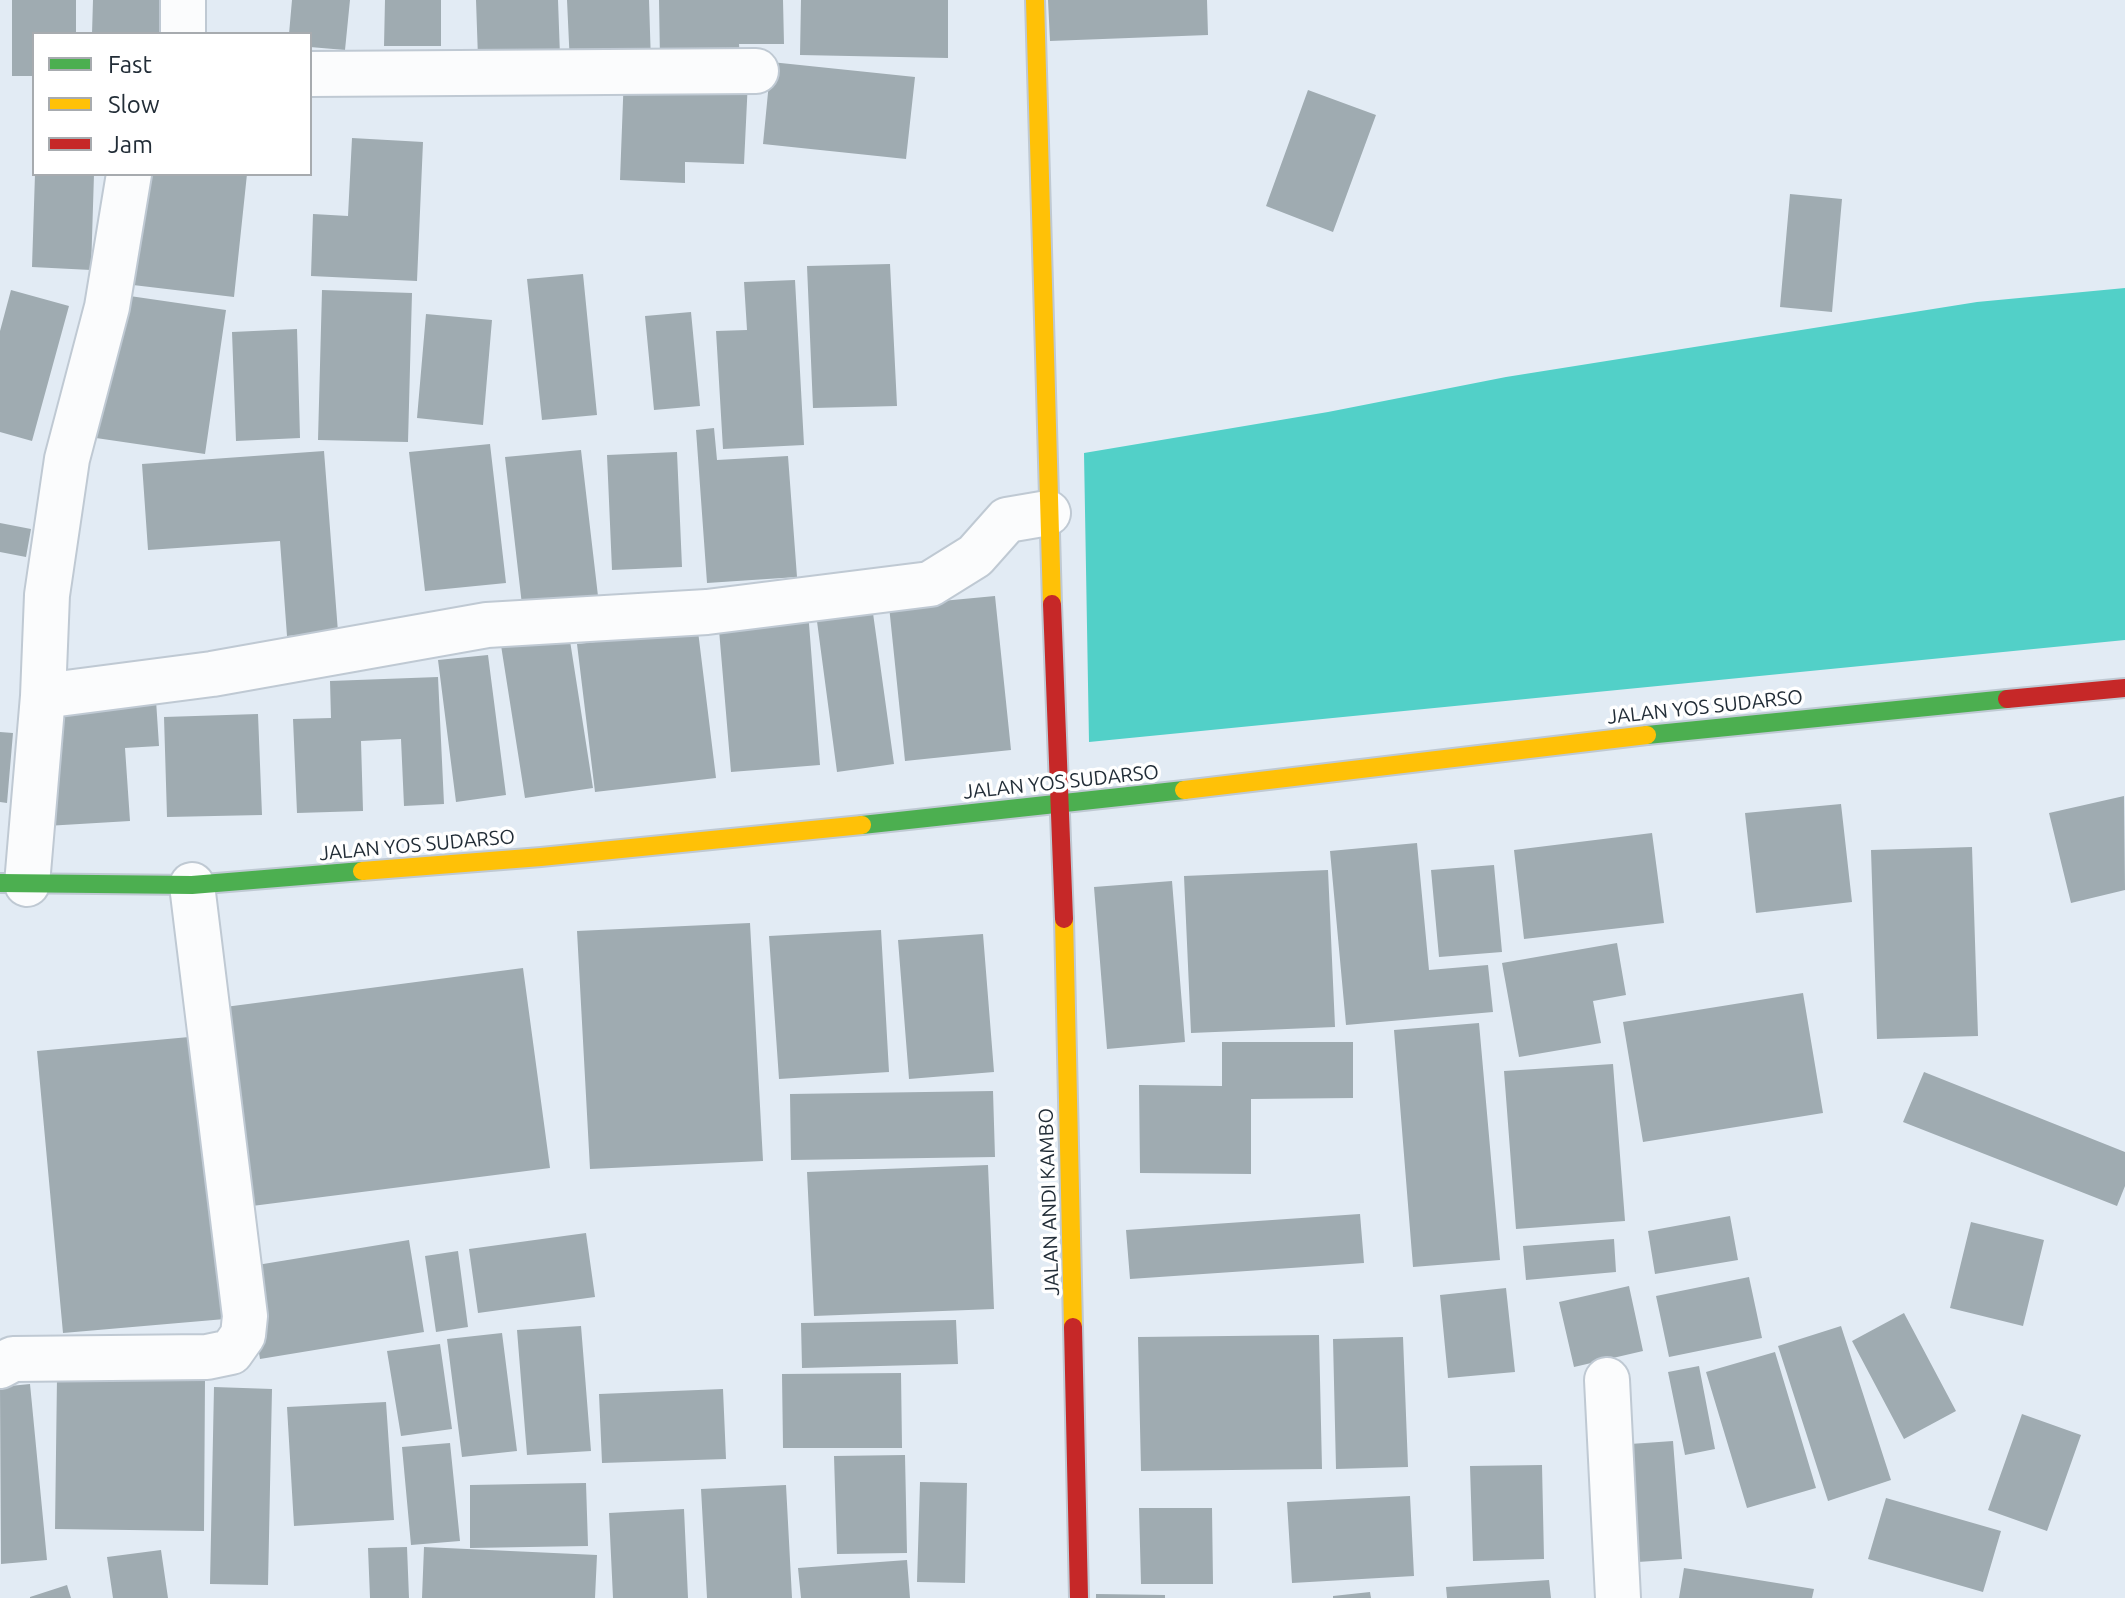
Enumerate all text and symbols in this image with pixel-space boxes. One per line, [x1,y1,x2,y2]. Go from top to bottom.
legend [32,32,312,176]
text: Fast [108,51,152,78]
text: Slow [108,91,160,118]
text: Jam [108,131,153,158]
street label: JALAN YOS SUDARSO [1606,685,1804,729]
street label: JALAN YOS SUDARSO [962,760,1160,804]
street label: JALAN YOS SUDARSO [318,824,516,866]
street label: JALAN ANDI KAMBO [1034,1108,1064,1296]

